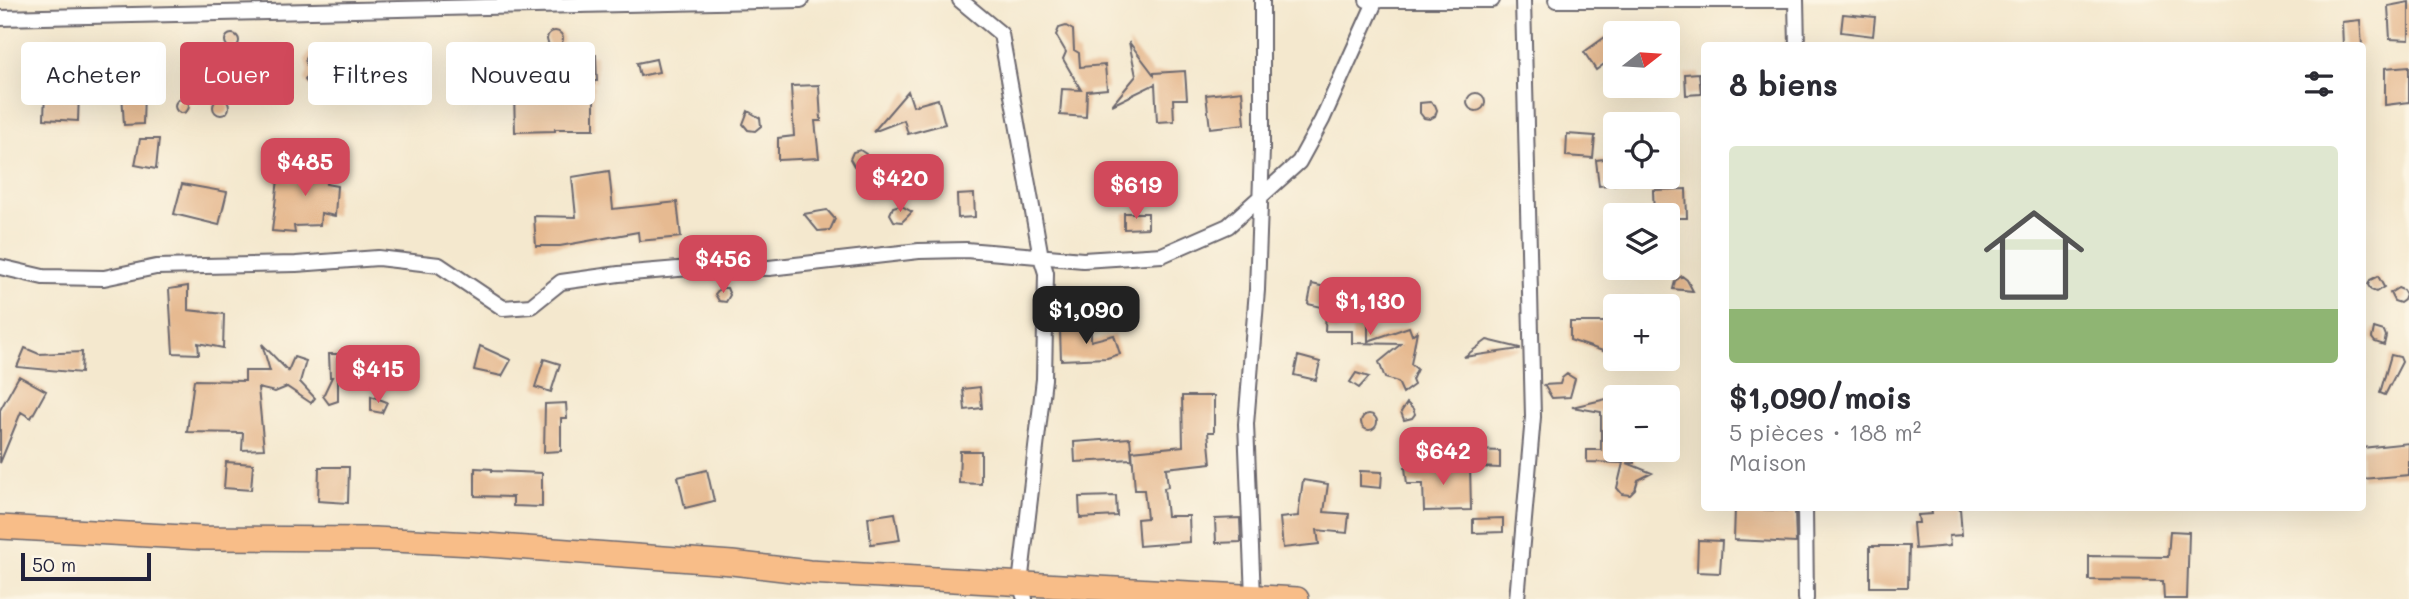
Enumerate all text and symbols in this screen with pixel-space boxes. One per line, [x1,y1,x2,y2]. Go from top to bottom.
north arrow [1603,21,1680,98]
map controls [1603,21,1680,462]
chip: Acheter [21,42,166,105]
chip: Louer [180,42,294,105]
chip: Filtres [308,42,432,105]
chip: Nouveau [446,42,595,105]
text: 8 biens [1729,64,1838,104]
icon: filters [2300,65,2338,103]
button: locate [1603,112,1680,189]
pin: $485 [264,138,346,198]
text: $485 [277,146,333,176]
pin: $420 [859,154,941,214]
text: $420 [872,162,928,192]
pin: $619 [1095,162,1177,221]
text: $619 [1110,169,1162,199]
icon: home [1971,192,2097,318]
button: layers [1603,203,1680,280]
pin: $456 [682,236,764,295]
text: $456 [695,243,751,273]
pin: $1,130 [1313,278,1427,337]
text: $1,130 [1335,285,1405,315]
pin: $1,090 [1029,286,1143,346]
text: $1,090 [1049,294,1123,324]
button: + [1603,294,1680,371]
pin: $415 [337,346,419,405]
text: $415 [352,353,404,383]
text: $1,090/mois [1729,377,1911,417]
button: − [1603,385,1680,462]
text: 5 pièces · 188 m² [1729,417,1921,447]
pin: $642 [1402,428,1484,487]
text: $642 [1415,435,1471,465]
text: Maison [1729,447,1806,477]
scale bar [21,550,150,582]
text: 50 m [32,552,76,577]

